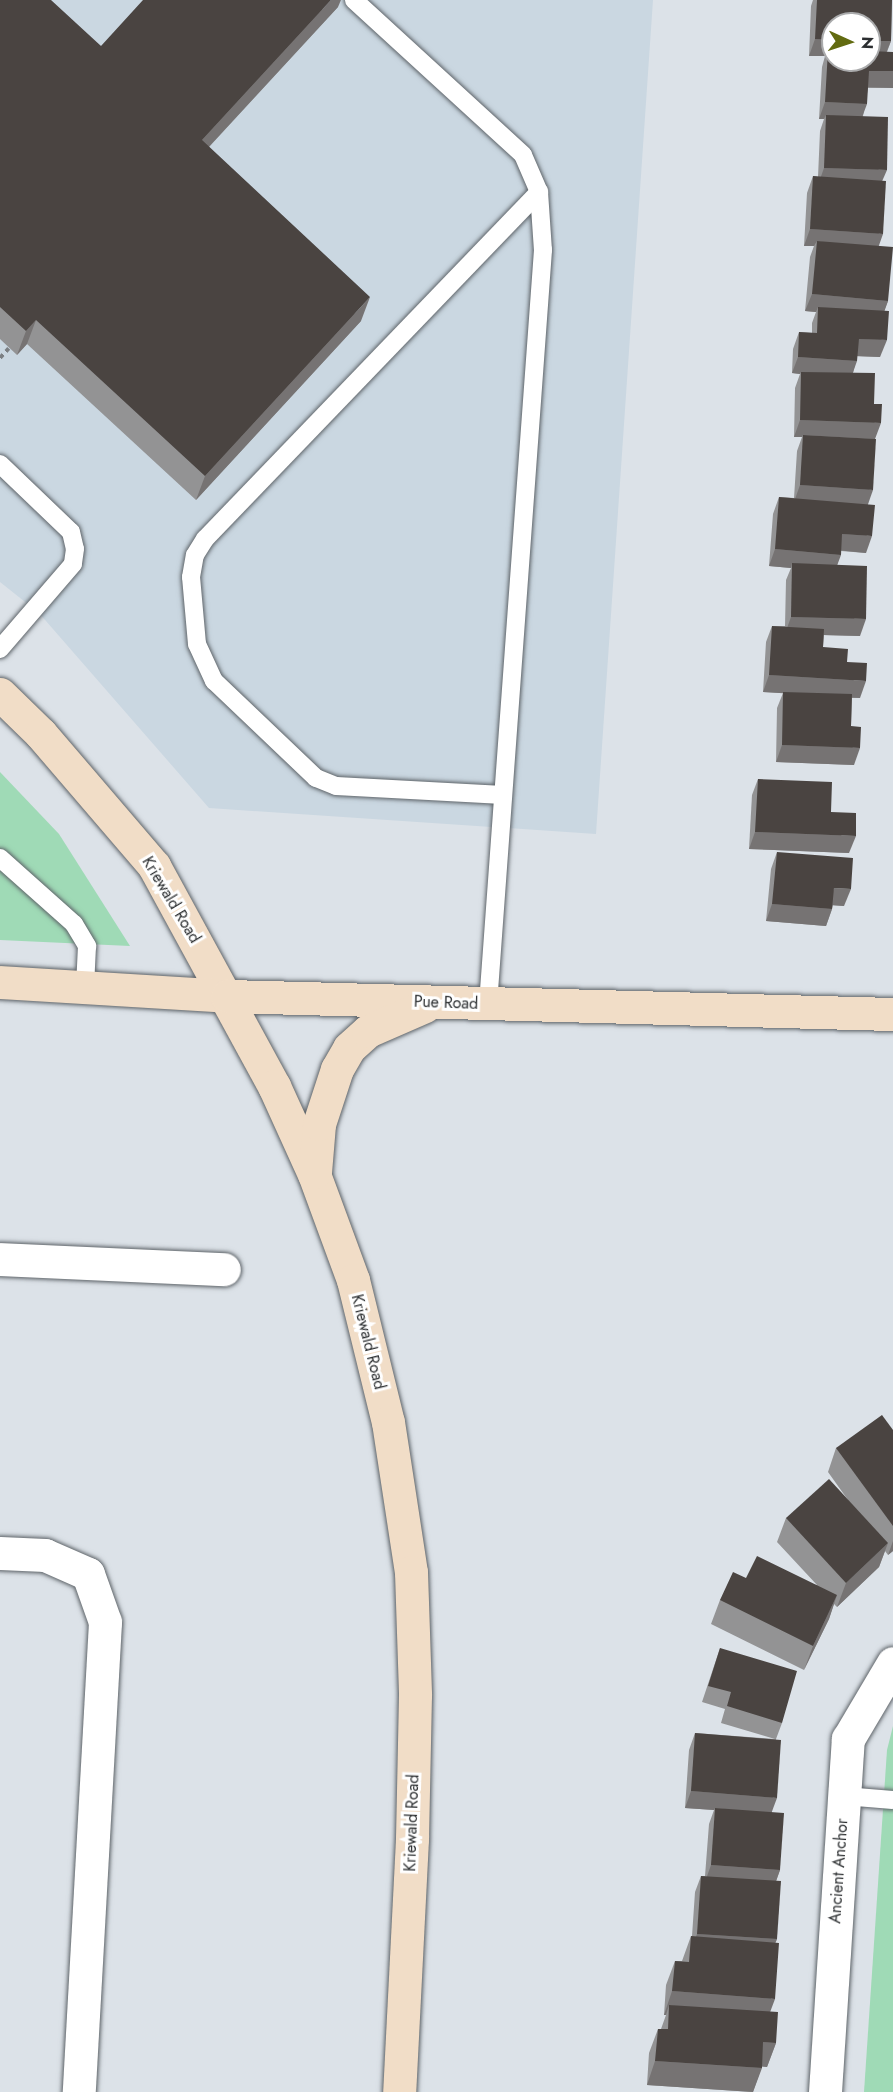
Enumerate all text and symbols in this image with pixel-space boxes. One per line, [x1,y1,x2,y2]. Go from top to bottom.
north arrow [821,12,881,72]
text: N [856,36,879,50]
street label: Kriewald Road [138,853,204,947]
street label: Pue Road [413,992,479,1014]
street label: Kriewald Road [347,1292,389,1392]
street label: Kriewald Road [401,1774,423,1872]
street label: Ancient Anchor [826,1818,852,1924]

